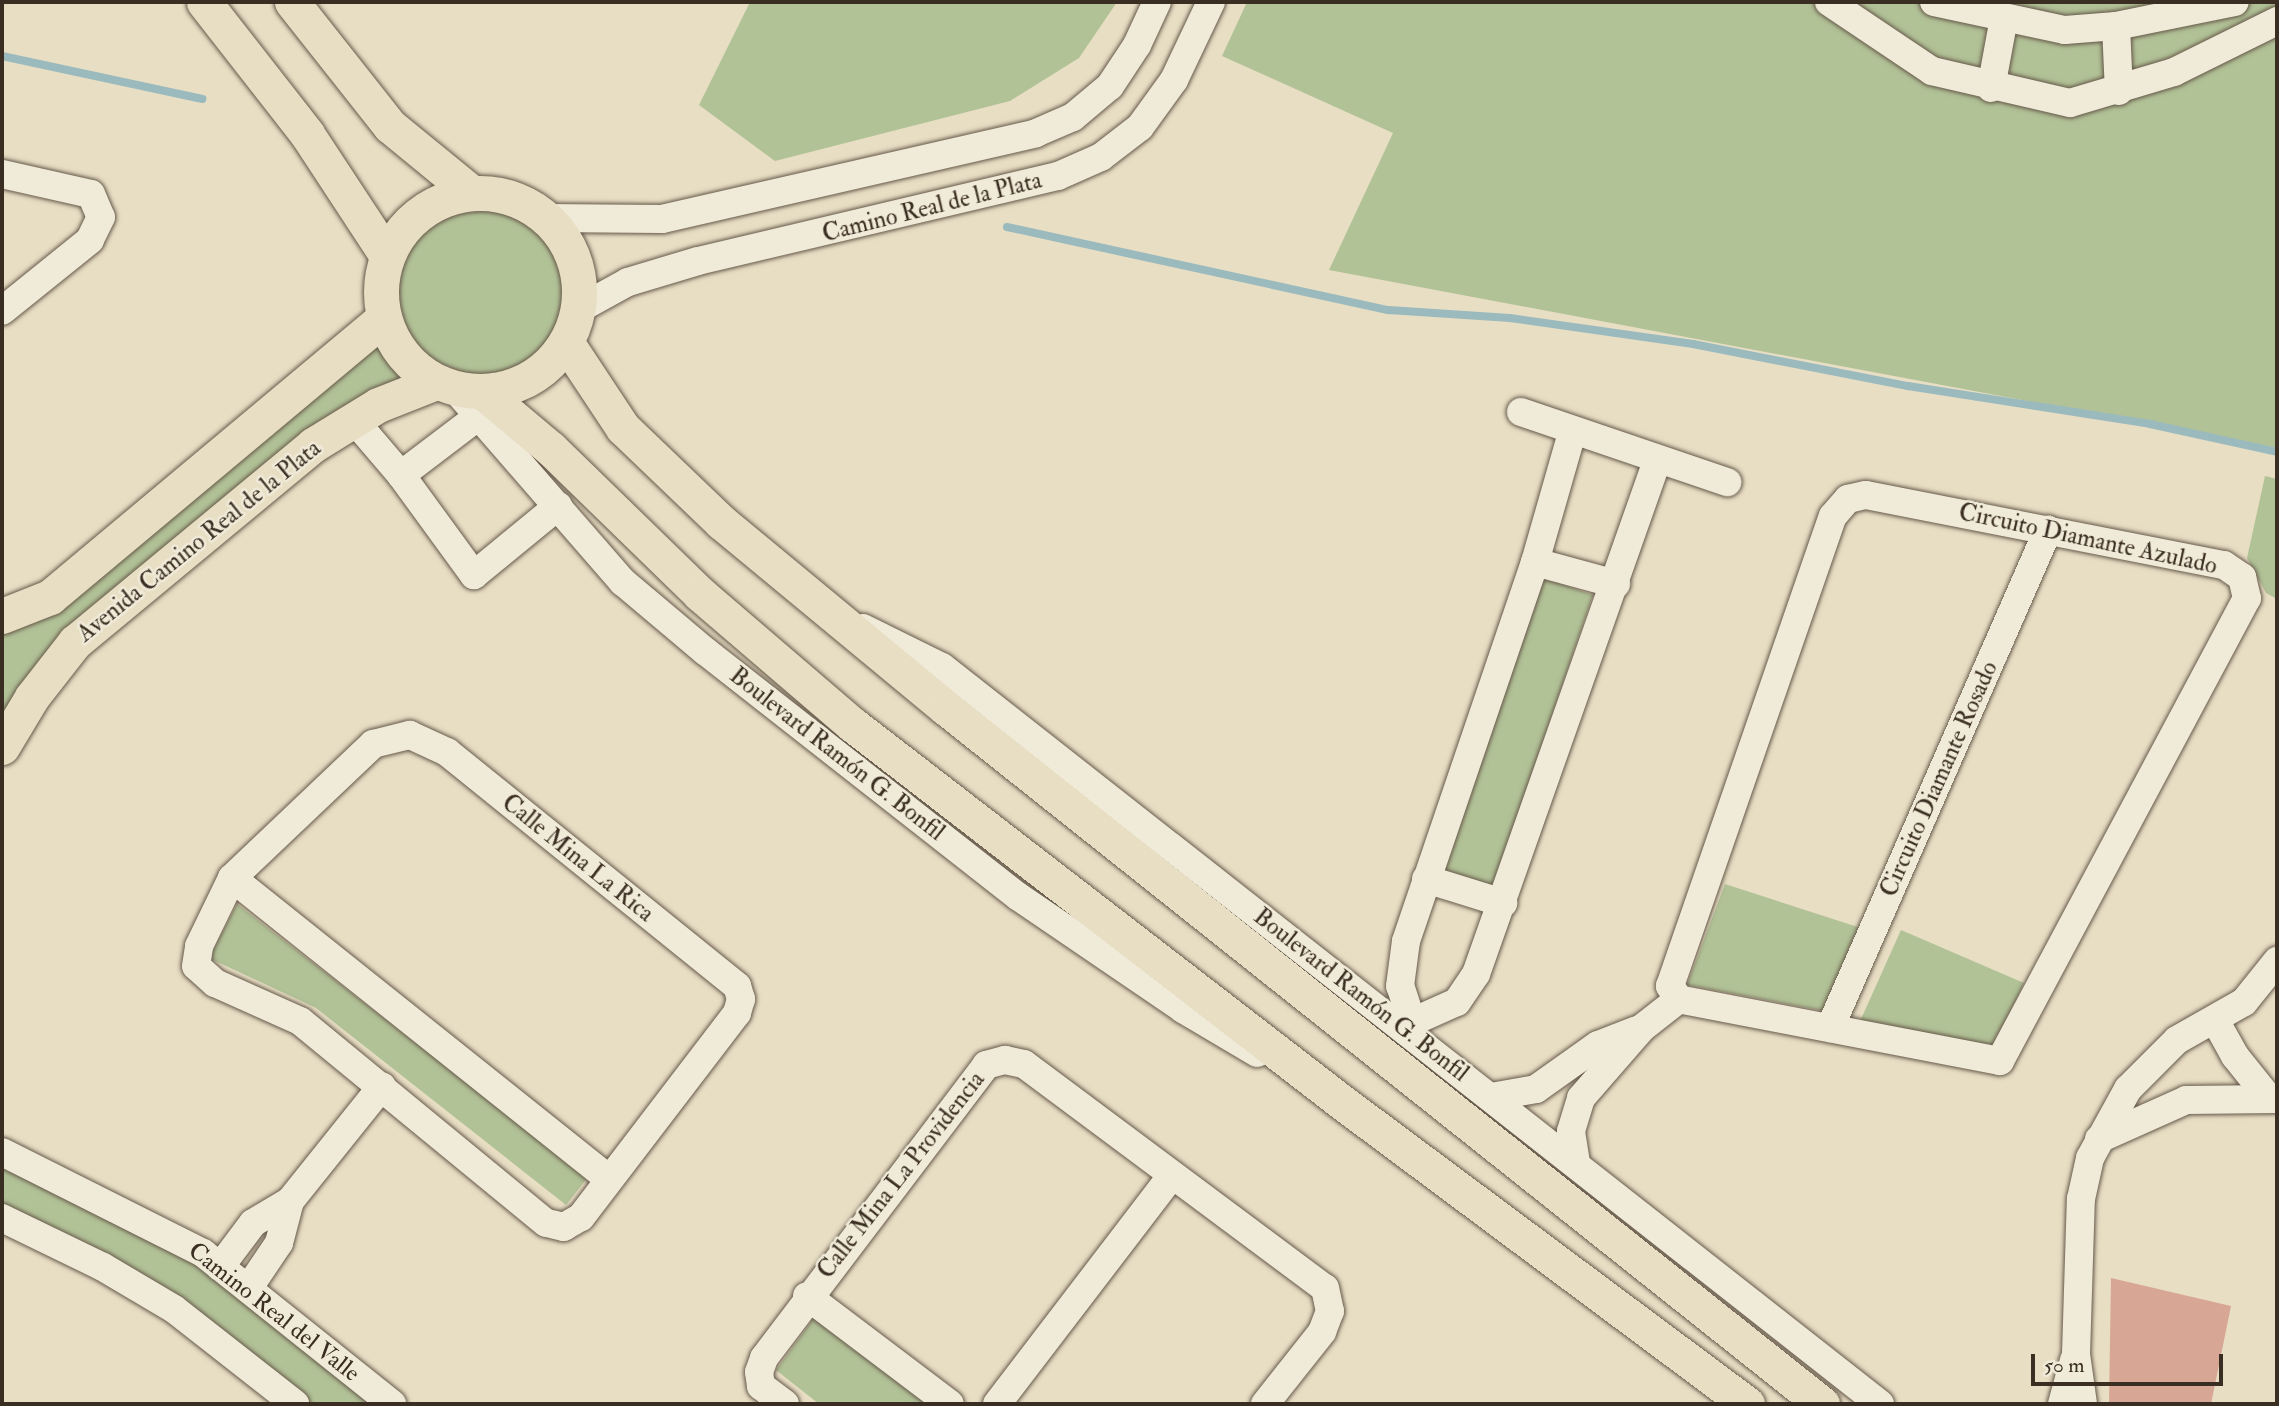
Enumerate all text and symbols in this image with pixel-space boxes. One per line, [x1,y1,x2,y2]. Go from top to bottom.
street label: Camino Real de la Plata [819,166,1045,248]
street label: Avenida Camino Real de la Plata [71,434,327,648]
street label: Circuito Diamante Azulado [1956,498,2220,580]
street label: Circuito Diamante Rosado [1874,657,2004,901]
street label: Boulevard Ramón G. Bonfil [724,661,950,847]
street label: Calle Mina La Rica [496,788,660,928]
street label: Boulevard Ramón G. Bonfil [1248,902,1474,1088]
street label: Calle Mina La Providencia [811,1066,991,1284]
street label: Camino Real del Valle [183,1236,365,1388]
scale bar [2034,1340,2226,1384]
text: 50 m [2044,1352,2085,1379]

